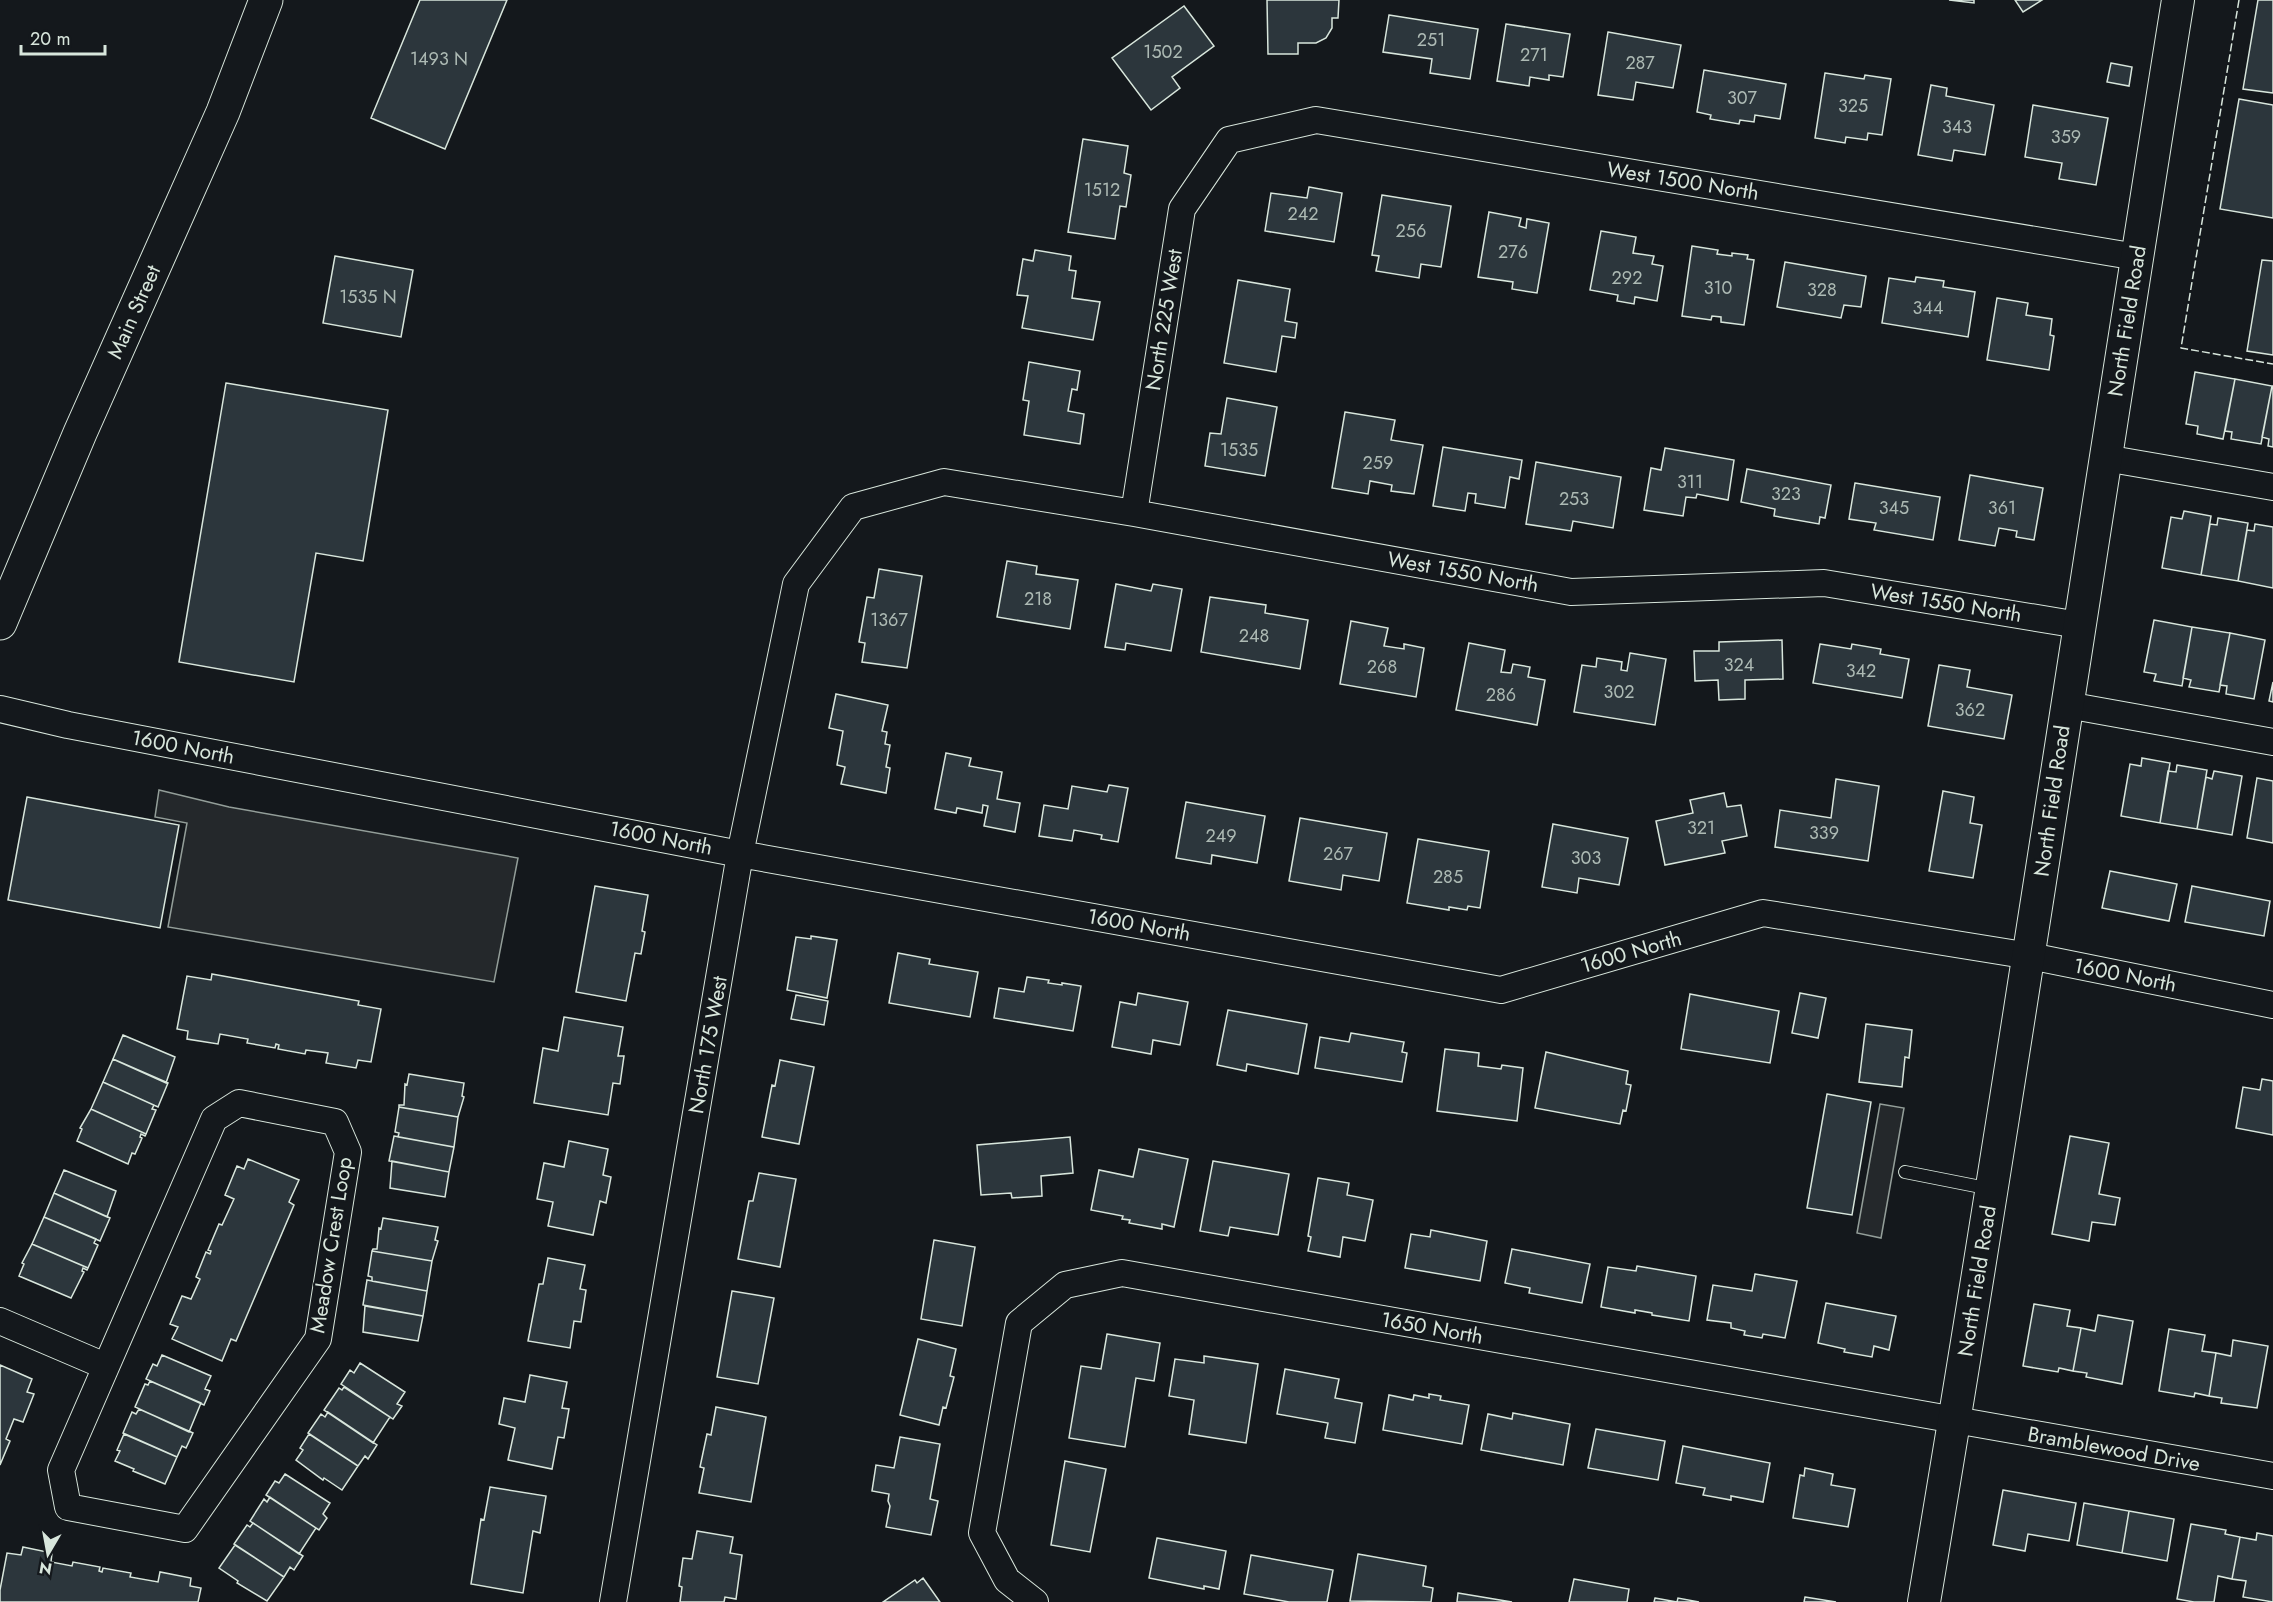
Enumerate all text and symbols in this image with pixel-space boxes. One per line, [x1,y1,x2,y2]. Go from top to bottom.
scale bar [21,18,105,56]
text: 20 m [30,26,70,52]
house number: 251 [1417,27,1445,53]
house number: 1502 [1143,39,1183,65]
house number: 271 [1520,42,1548,68]
house number: 1493 N [410,46,468,72]
house number: 287 [1625,50,1655,76]
house number: 307 [1727,85,1758,111]
house number: 325 [1838,93,1868,119]
house number: 343 [1942,114,1972,140]
house number: 359 [2051,124,2081,150]
street label: West 1500 North [1605,154,1761,208]
house number: 1512 [1084,177,1120,203]
house number: 242 [1288,201,1318,227]
house number: 256 [1396,218,1426,244]
house number: 276 [1498,239,1528,265]
street label: North Field Road [2100,243,2154,399]
street label: North 225 West [1138,247,1190,393]
street label: Main Street [100,260,168,364]
house number: 292 [1612,265,1642,291]
house number: 310 [1704,275,1733,301]
house number: 328 [1807,277,1837,303]
house number: 1535 N [339,284,397,310]
house number: 344 [1913,295,1943,321]
house number: 1535 [1220,437,1258,463]
house number: 259 [1363,450,1393,476]
house number: 311 [1677,469,1703,495]
house number: 323 [1771,481,1801,507]
house number: 253 [1559,486,1589,512]
house number: 345 [1879,495,1909,521]
house number: 361 [1988,495,2016,521]
street label: West 1550 North [1385,544,1541,600]
street label: West 1550 North [1868,576,2024,630]
house number: 218 [1024,586,1052,612]
house number: 1367 [870,607,908,633]
house number: 248 [1239,623,1269,649]
house number: 324 [1724,652,1754,678]
house number: 268 [1367,654,1397,680]
house number: 342 [1846,658,1876,684]
house number: 302 [1604,679,1634,705]
house number: 286 [1486,682,1516,708]
house number: 362 [1955,697,1985,723]
street label: 1600 North [129,722,237,772]
street label: North Field Road [2027,723,2077,879]
street label: 1600 North [607,813,715,863]
house number: 321 [1687,815,1715,841]
house number: 339 [1809,820,1839,846]
house number: 249 [1205,823,1237,849]
house number: 267 [1323,841,1354,867]
house number: 303 [1571,845,1601,871]
house number: 285 [1433,864,1463,890]
street label: 1600 North [1085,901,1193,949]
street label: 1600 North [1577,923,1685,981]
street label: 1600 North [2071,950,2179,1000]
street label: North 175 West [681,974,735,1116]
street label: Meadow Crest Loop [302,1155,360,1335]
street label: North Field Road [1950,1203,2004,1359]
street label: 1650 North [1379,1304,1485,1352]
street label: Bramblewood Drive [2025,1419,2203,1479]
north arrow [18,1524,78,1584]
text: N [37,1556,54,1581]

